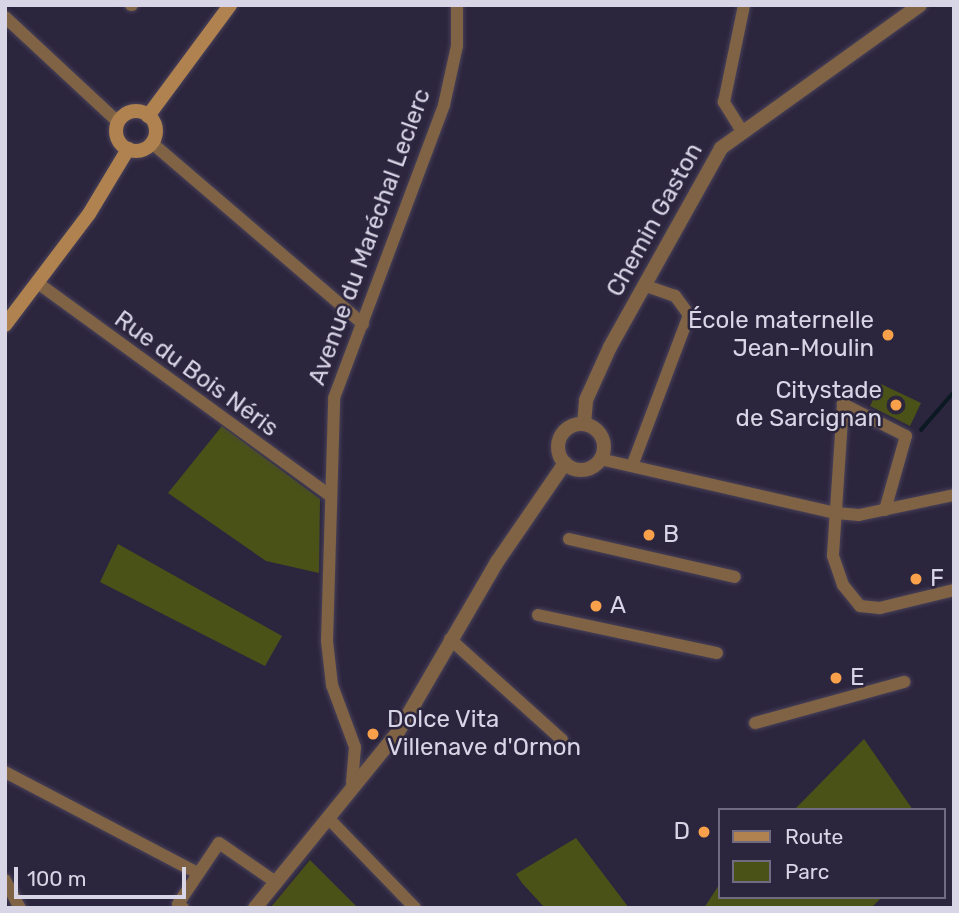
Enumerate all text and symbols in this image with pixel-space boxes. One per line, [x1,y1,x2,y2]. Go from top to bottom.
street label: Avenue du Maréchal Leclerc [303,85,437,389]
street label: Chemin Gaston [601,138,709,302]
street label: Rue du Bois Néris [109,305,283,443]
place label: École maternelle Jean-Moulin [688,307,874,363]
marker: École maternelle Jean-Moulin [880,327,896,343]
place label: Citystade de Sarcignan [736,377,882,433]
marker: Citystade de Sarcignan [888,397,904,413]
place label: B [663,521,679,549]
marker: B [641,527,657,543]
place label: F [930,565,944,593]
marker: F [908,571,924,587]
place label: A [610,592,626,620]
marker: A [588,598,604,614]
place label: E [850,664,865,692]
marker: E [828,670,844,686]
place label: Dolce Vita Villenave d'Ornon [387,706,581,762]
marker: Dolce Vita Villenave d'Ornon [365,726,381,742]
legend [718,808,945,899]
place label: D [673,818,690,846]
marker: D [696,824,712,840]
text: Route [785,824,843,849]
scale bar [18,853,189,897]
text: Parc [785,859,829,884]
text: 100 m [27,866,86,891]

